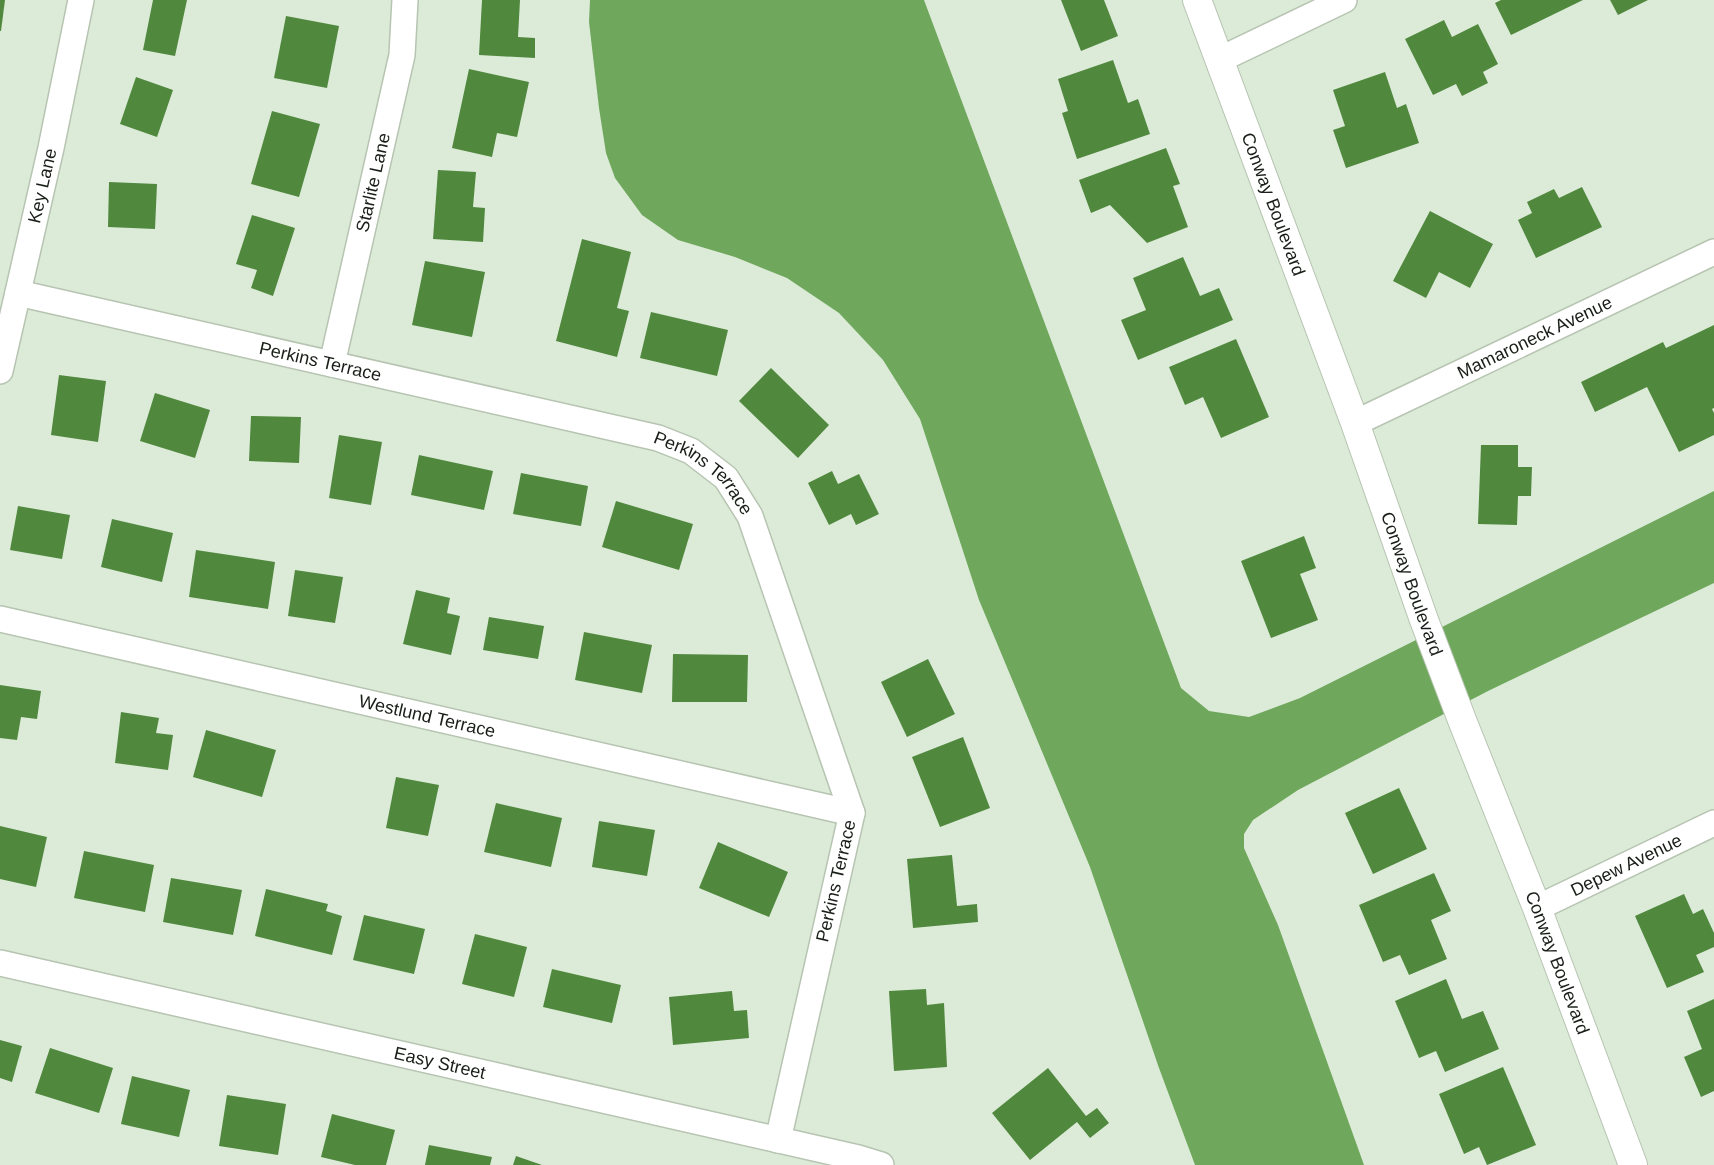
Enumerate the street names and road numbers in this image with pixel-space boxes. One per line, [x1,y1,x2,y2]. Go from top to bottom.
street label: Conway Boulevard [1237,130,1309,279]
street label: Starlite Lane [352,131,394,234]
street label: Key Lane [24,146,61,225]
street label: Mamaroneck Avenue [1454,292,1615,383]
street label: Perkins Terrace [257,338,383,385]
street label: Perkins Terrace [651,427,757,518]
street label: Conway Boulevard [1377,509,1447,658]
street label: Westlund Terrace [357,691,497,741]
street label: Perkins Terrace [812,818,860,944]
street label: Depew Avenue [1567,830,1685,900]
street label: Conway Boulevard [1521,888,1593,1037]
street label: Easy Street [392,1043,487,1083]

